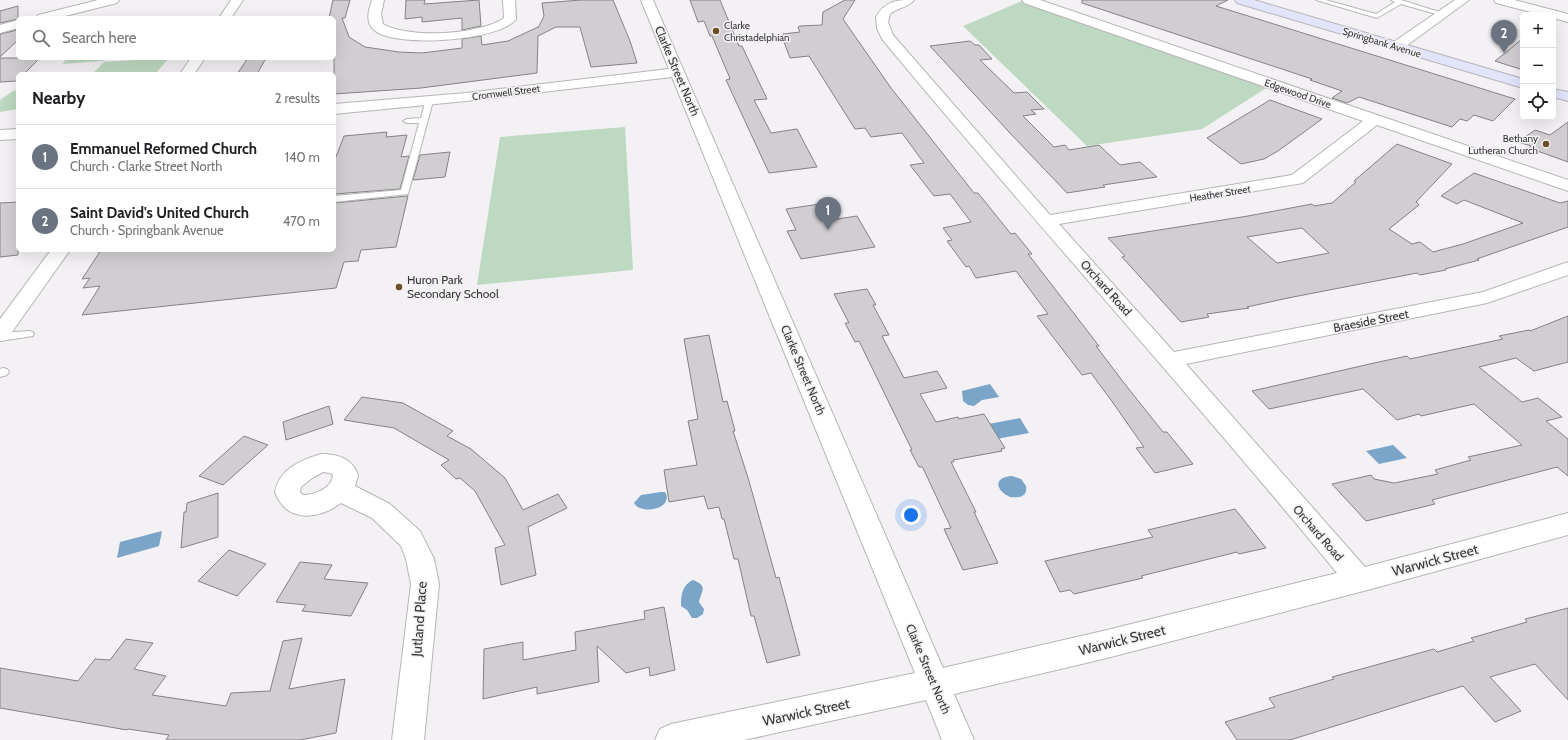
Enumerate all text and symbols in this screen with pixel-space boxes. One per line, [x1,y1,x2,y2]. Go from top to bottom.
map controls [1520,12,1556,120]
button: + [1520,12,1556,48]
search box [16,16,336,60]
place label: Clarke Christadelphian [724,19,790,44]
pin: 2 [1491,20,1517,53]
street label: Clarke Street North [652,23,703,118]
street label: Springbank Avenue [1341,24,1423,61]
marker: Clarke Christadelphian [711,26,721,36]
icon: search [30,27,52,49]
text: Search here [62,29,137,47]
button: − [1520,48,1556,84]
street label: Edgewood Drive [1263,76,1333,111]
street label: Cromwell Street [471,82,541,103]
button: locate [1520,84,1556,120]
text: Nearby [32,88,85,108]
text: 2 results [275,90,320,106]
place label: Bethany Lutheran Church [1468,132,1538,157]
marker: Bethany Lutheran Church [1541,139,1551,149]
text: Emmanuel Reformed Church [70,140,257,158]
text: 1 [43,149,47,165]
text: 140 m [285,149,320,165]
text: Church · Clarke Street North [70,158,222,174]
street label: Heather Street [1189,182,1252,205]
pin: 1 [815,197,841,230]
text: Saint David's United Church [70,204,249,222]
text: 2 [42,213,48,229]
text: 470 m [283,213,320,229]
text: Church · Springbank Avenue [70,222,224,238]
street label: Orchard Road [1078,257,1135,319]
place label: Huron Park Secondary School [407,272,499,301]
marker: Huron Park Secondary School [394,282,404,292]
street label: Braeside Street [1332,306,1410,335]
street label: Clarke Street North [778,322,829,417]
street label: Orchard Road [1290,502,1347,564]
your location [901,505,921,525]
street label: Warwick Street [1390,540,1480,580]
street label: Jutland Place [407,581,431,658]
street label: Warwick Street [1077,620,1167,659]
street label: Clarke Street North [903,621,954,716]
street label: Warwick Street [761,694,852,730]

